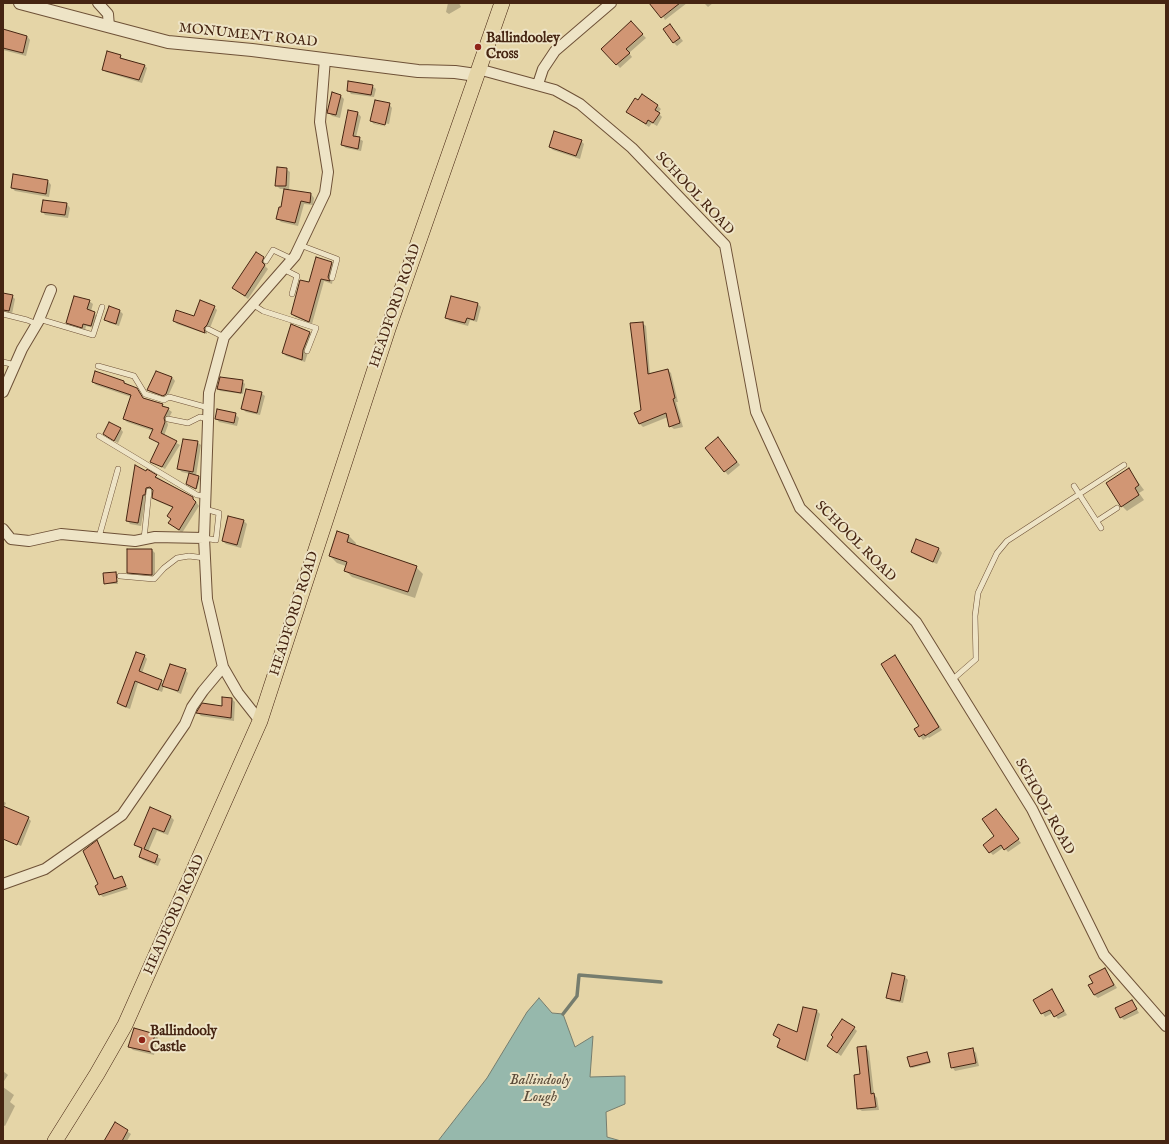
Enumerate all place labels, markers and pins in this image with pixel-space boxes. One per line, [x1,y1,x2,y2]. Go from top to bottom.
place label: Ballindooley Cross [486,31,560,64]
marker: Ballindooley Cross [473,42,483,52]
place label: Ballindooly Castle [150,1024,217,1056]
marker: Ballindooly Castle [137,1035,147,1045]

